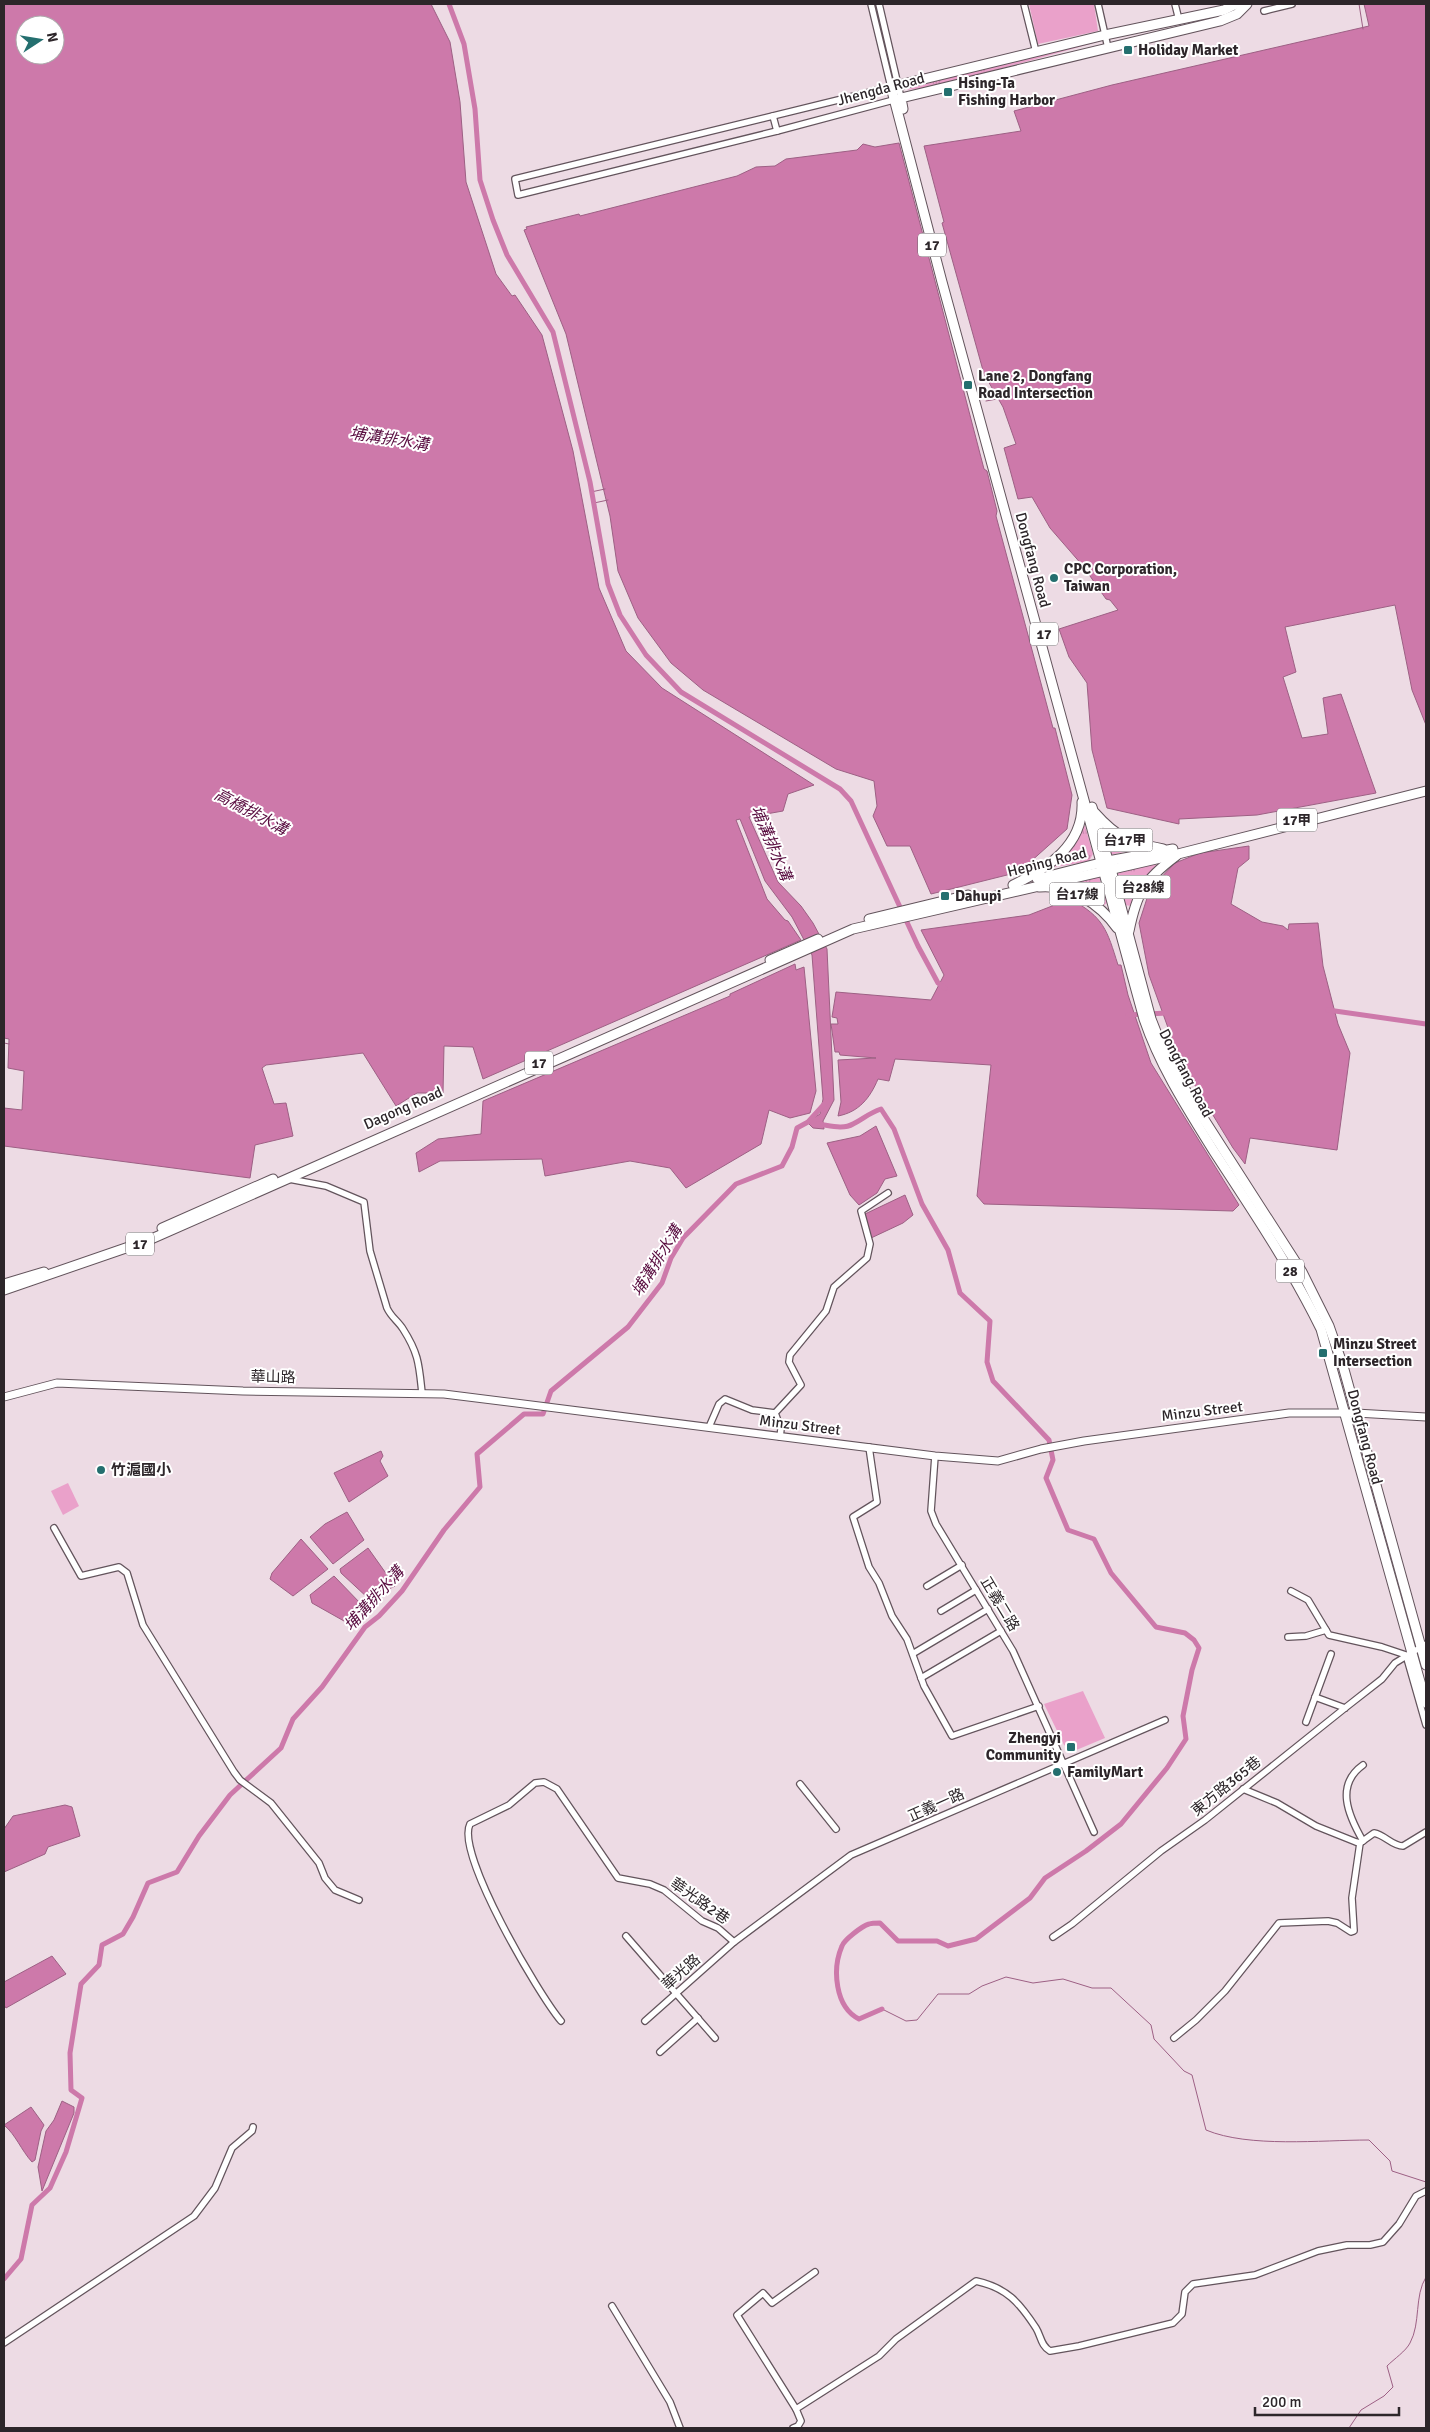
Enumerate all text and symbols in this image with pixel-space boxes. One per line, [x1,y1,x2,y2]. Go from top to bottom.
north arrow [15,15,65,65]
text: N [43,31,62,44]
place label: Holiday Market [1138,41,1239,59]
marker: Holiday Market [1122,44,1134,56]
street label: Jhengda Road [835,69,927,109]
place label: Hsing-Ta Fishing Harbor [958,74,1055,109]
marker: Hsing-Ta Fishing Harbor [942,86,954,98]
road number: 17 [918,234,946,256]
place label: Lane 2, Dongfang Road Intersection [978,367,1093,402]
marker: Lane 2, Dongfang Road Intersection [962,379,974,391]
water label: 埔溝排水溝 [348,423,432,455]
street label: Dongfang Road [1012,510,1054,610]
place label: CPC Corporation, Taiwan [1064,560,1177,595]
marker: CPC Corporation, Taiwan [1048,572,1060,584]
road number: 17 [1030,622,1058,646]
water label: 高橋排水溝 [211,784,293,841]
water label: 埔溝排水溝 [746,802,797,886]
road number: 17甲 [1277,808,1317,832]
road number: 台17甲 [1098,828,1152,852]
street label: Heping Road [1005,843,1089,881]
road number: 台28線 [1116,876,1170,899]
road number: 台17線 [1050,882,1104,906]
place label: Dahupi [955,887,1001,905]
marker: Dahupi [939,890,951,902]
street label: Dongfang Road [1155,1026,1217,1120]
road number: 17 [525,1052,553,1074]
street label: Dagong Road [361,1083,445,1133]
water label: 埔溝排水溝 [627,1220,688,1300]
road number: 17 [126,1232,154,1256]
road number: 28 [1276,1260,1304,1282]
place label: Minzu Street Intersection [1333,1335,1417,1370]
marker: Minzu Street Intersection [1317,1347,1329,1359]
street label: 華山路 [250,1368,296,1386]
street label: Dongfang Road [1344,1387,1386,1487]
street label: Minzu Street [1160,1397,1244,1425]
street label: Minzu Street [758,1411,842,1439]
place label: 竹滬國小 [111,1461,172,1479]
marker: 竹滬國小 [95,1464,107,1476]
water label: 埔溝排水溝 [340,1561,410,1635]
street label: 正義二路 [977,1574,1023,1634]
place label: Zhengyi Community [986,1729,1062,1764]
marker: Zhengyi Community [1065,1741,1077,1753]
street label: 東方路365巷 [1188,1752,1264,1820]
place label: FamilyMart [1067,1763,1143,1781]
marker: FamilyMart [1051,1766,1063,1778]
street label: 正義一路 [905,1785,967,1825]
street label: 華光路2巷 [667,1874,733,1928]
street label: 華光路 [658,1950,704,1994]
scale bar [1255,2384,1399,2416]
text: 200 m [1262,2393,1302,2411]

